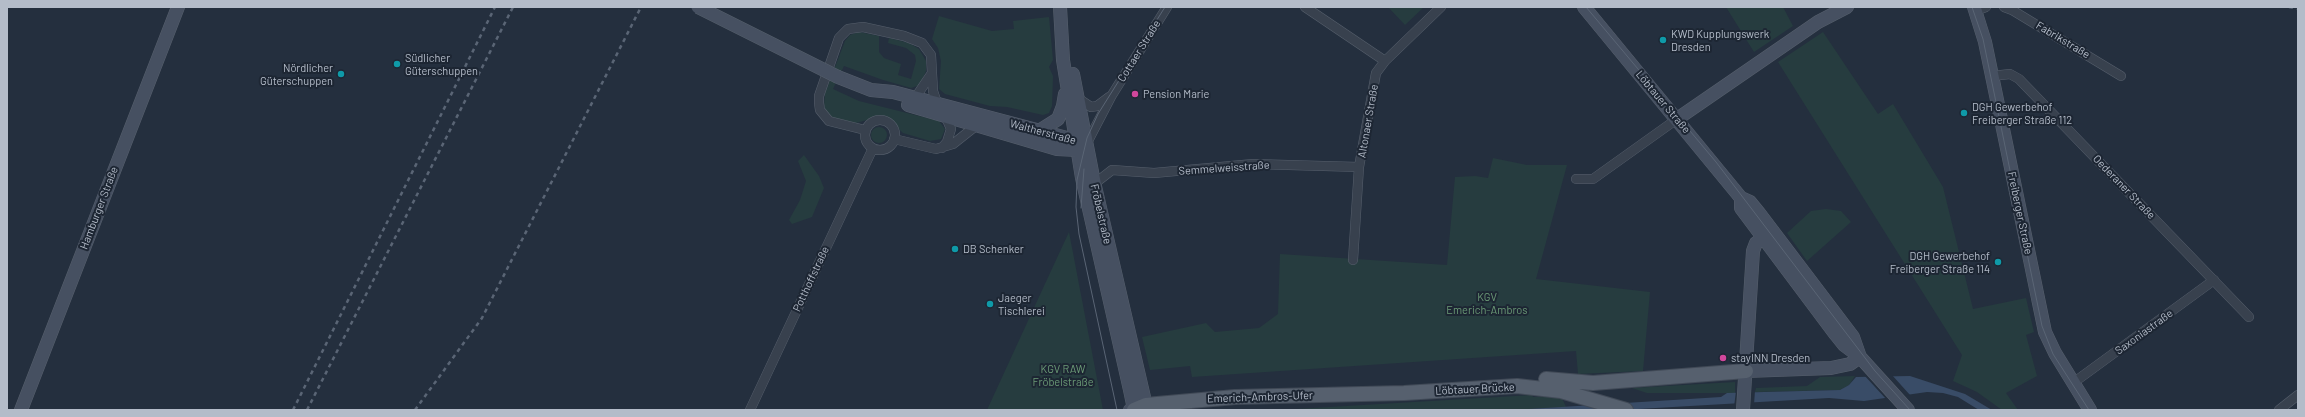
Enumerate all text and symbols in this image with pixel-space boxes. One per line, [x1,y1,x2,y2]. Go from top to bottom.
street label: Cottaer Straße [1115,18,1163,84]
street label: Fabrikstraße [2034,19,2092,61]
place label: KWD Kupplungswerk Dresden [1671,27,1769,53]
marker: KWD Kupplungswerk Dresden [1658,35,1668,45]
place label: Südlicher Güterschuppen [405,51,478,77]
marker: Südlicher Güterschuppen [392,59,402,69]
place label: Nördlicher Güterschuppen [260,61,333,87]
street label: Löbtauer Straße [1633,68,1693,136]
marker: Nördlicher Güterschuppen [336,69,346,79]
street label: Altonaer Straße [1355,83,1381,159]
place label: Pension Marie [1143,87,1209,101]
marker: Pension Marie [1130,89,1140,99]
place label: DGH Gewerbehof Freiberger Straße 112 [1972,100,2072,126]
marker: DGH Gewerbehof Freiberger Straße 112 [1959,108,1969,118]
street label: Waltherstraße [1009,117,1077,147]
street label: Oederaner Straße [2090,152,2158,222]
street label: Semmelweisstraße [1178,158,1270,178]
street label: Hamburger Straße [77,165,121,251]
street label: Freiberger Straße [2005,170,2035,256]
street label: Fröbelstraße [1088,183,1114,245]
place label: DB Schenker [963,242,1024,256]
street label: Potthoffstraße [790,244,832,314]
marker: DB Schenker [950,244,960,254]
place label: DGH Gewerbehof Freiberger Straße 114 [1890,249,1990,275]
marker: DGH Gewerbehof Freiberger Straße 114 [1993,257,2003,267]
park label: KGV Emerich-Ambros [1446,290,1528,316]
place label: Jaeger Tischlerei [998,291,1045,317]
marker: Jaeger Tischlerei [985,299,995,309]
street label: Saxoniastraße [2113,307,2175,357]
place label: stayINN Dresden [1731,351,1810,365]
marker: stayINN Dresden [1718,353,1728,363]
park label: KGV RAW Fröbelstraße [1032,362,1094,388]
street label: Löbtauer Brücke [1435,380,1515,398]
street label: Emerich-Ambros-Ufer [1207,389,1313,405]

